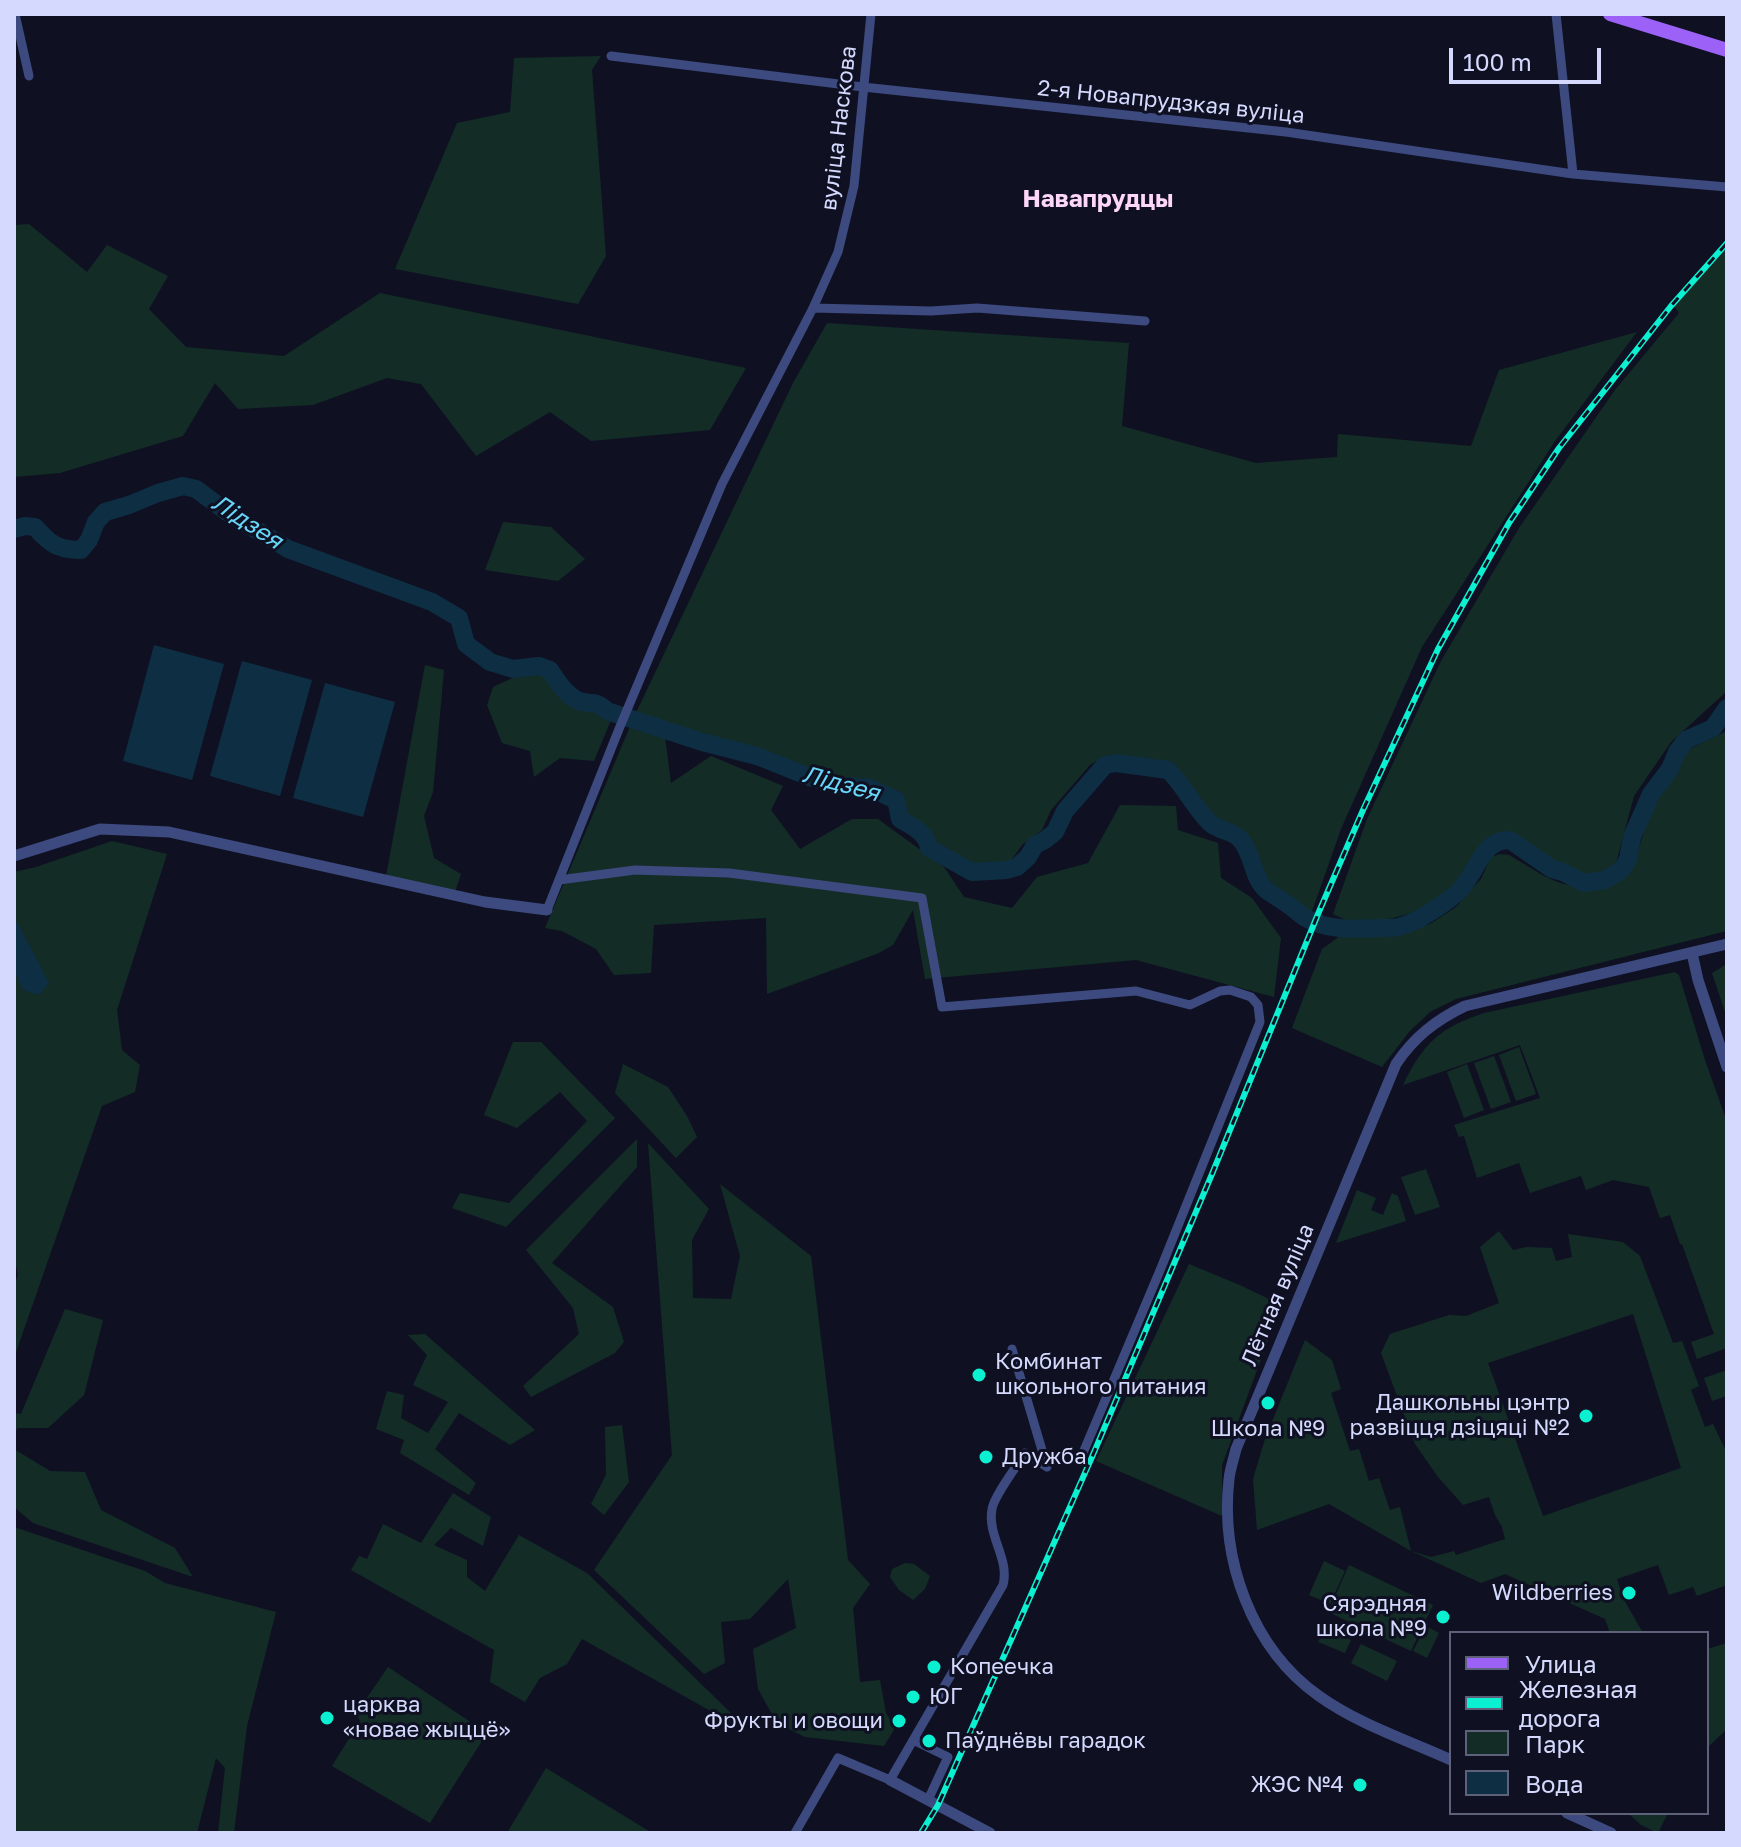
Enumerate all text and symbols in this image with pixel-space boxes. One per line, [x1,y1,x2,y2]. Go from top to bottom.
scale bar [1453,32,1605,82]
street label: вуліца Наскова [816,44,862,212]
text: 100 m [1463,47,1532,76]
street label: 2-я Новапрудзкая вуліца [1036,75,1306,129]
district label: Навапрудцы [1023,185,1173,213]
water label: Лідзея [206,489,288,555]
water label: Лідзея [799,760,883,808]
street label: Лётная вуліца [1236,1220,1320,1370]
place label: Комбинат школьного питания [995,1349,1206,1400]
marker: Комбинат школьного питания [970,1366,988,1384]
place label: Дашкольны цэнтр развіцця дзіцяці №2 [1350,1390,1570,1442]
marker: Школа №9 [1259,1394,1277,1412]
marker: Дашкольны цэнтр развіцця дзіцяці №2 [1577,1407,1595,1425]
place label: Школа №9 [1211,1416,1325,1442]
place label: Дружба [1002,1444,1087,1470]
marker: Дружба [977,1448,995,1466]
place label: Wildberries [1492,1580,1613,1606]
marker: Wildberries [1620,1584,1638,1602]
place label: Сярэдняя школа №9 [1316,1591,1427,1642]
marker: Сярэдняя школа №9 [1434,1608,1452,1626]
legend [1449,1631,1709,1815]
text: Улица [1525,1649,1597,1678]
place label: Копеечка [950,1654,1054,1680]
marker: Копеечка [925,1658,943,1676]
text: Железная дорога [1519,1674,1637,1732]
place label: ЮГ [929,1684,962,1710]
marker: ЮГ [904,1688,922,1706]
place label: царква «новае жыццё» [343,1692,511,1744]
place label: Фрукты и овощи [704,1708,883,1734]
marker: царква «новае жыццё» [318,1709,336,1727]
marker: Фрукты и овощи [890,1712,908,1730]
place label: Паўднёвы гарадок [945,1728,1146,1754]
text: Парк [1525,1729,1585,1758]
marker: Паўднёвы гарадок [920,1732,938,1750]
text: Вода [1525,1769,1584,1798]
place label: ЖЭС №4 [1250,1772,1344,1798]
marker: ЖЭС №4 [1351,1776,1369,1794]

